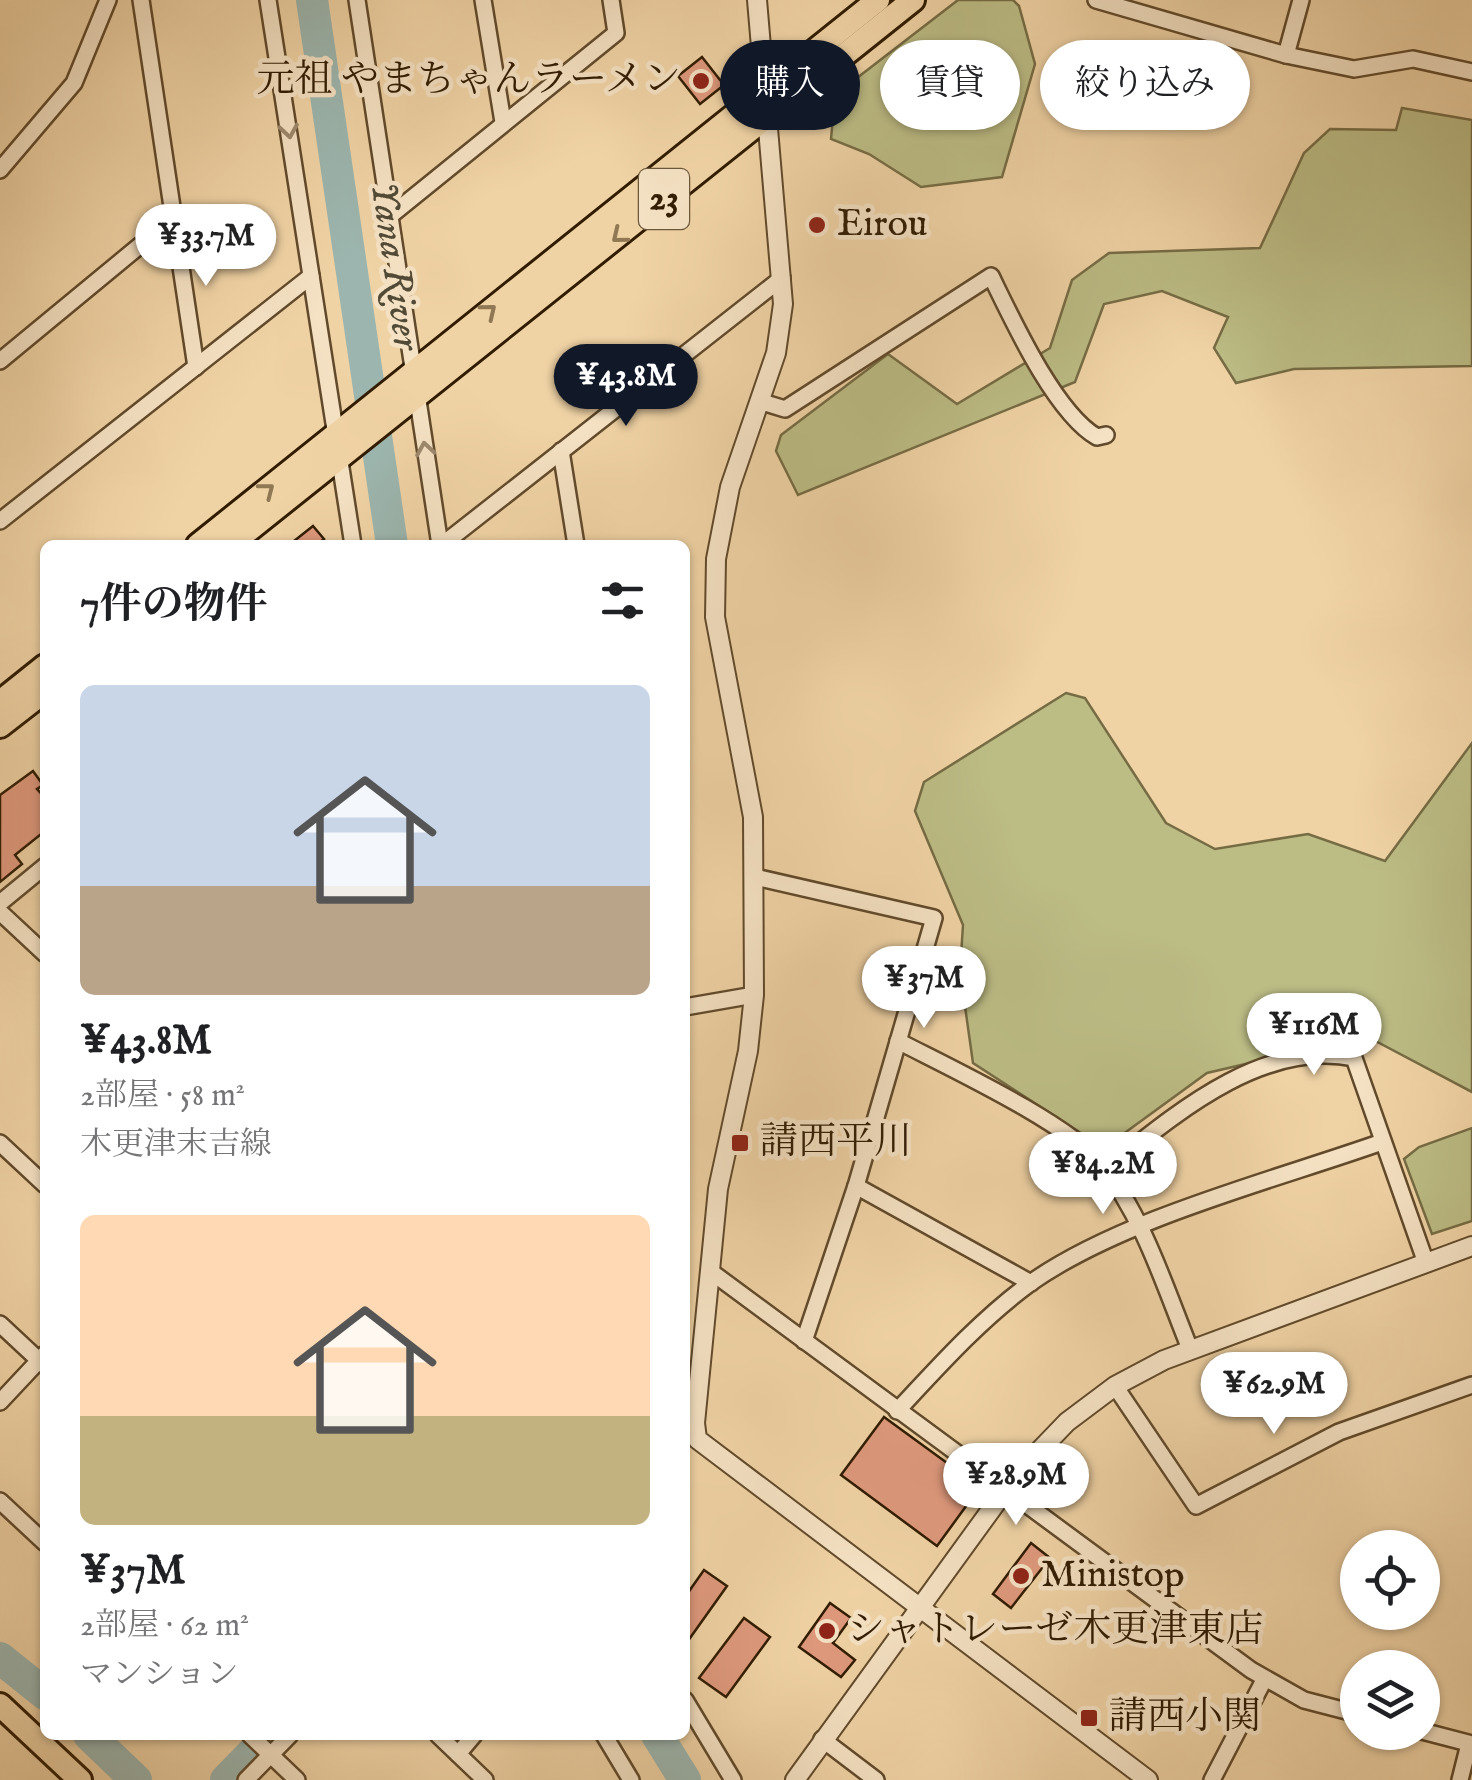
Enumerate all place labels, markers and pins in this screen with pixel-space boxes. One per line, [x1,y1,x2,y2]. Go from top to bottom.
place label: 元祖 やまちゃんラーメン [257,57,681,105]
marker: 元祖 やまちゃんラーメン [690,70,712,92]
place label: Eirou [837,201,928,249]
pin: ¥33.7M [125,204,287,289]
marker: Eirou [806,214,828,236]
pin: ¥43.8M [545,344,707,429]
pin: ¥37M [865,946,983,1031]
pin: ¥116M [1244,993,1384,1078]
place label: 請西平川 [760,1119,912,1167]
marker: 請西平川 [729,1132,751,1154]
pin: ¥84.2M [1022,1132,1184,1217]
pin: ¥62.9M [1193,1352,1355,1437]
pin: ¥28.9M [935,1443,1097,1528]
place label: Ministop [1041,1552,1185,1600]
marker: Ministop [1010,1565,1032,1587]
place label: シャトレーゼ木更津東店 [847,1607,1263,1655]
marker: シャトレーゼ木更津東店 [816,1620,838,1642]
place label: 請西小関 [1109,1694,1261,1742]
marker: 請西小関 [1078,1707,1100,1729]

